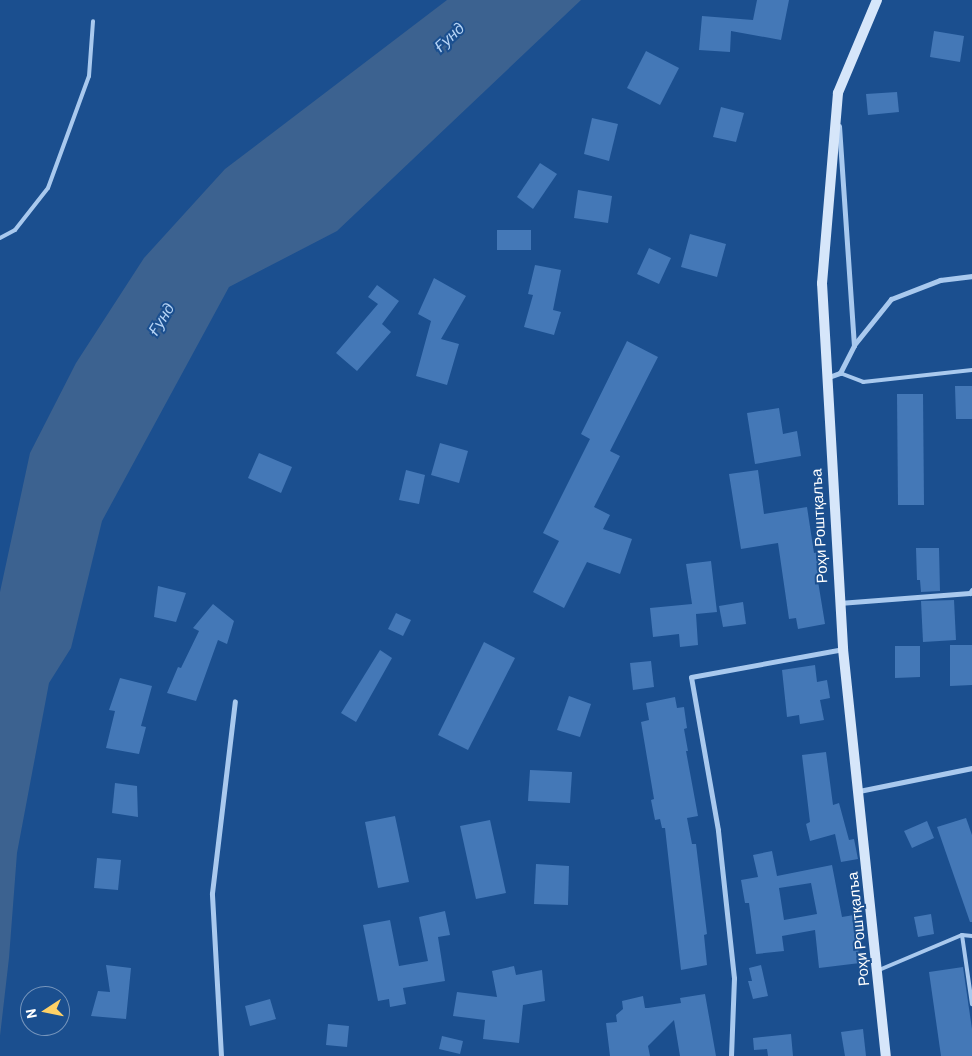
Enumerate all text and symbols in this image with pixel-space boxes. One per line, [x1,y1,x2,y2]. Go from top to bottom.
water label: Ғунд [430,18,468,56]
water label: Ғунд [144,299,178,339]
street label: Роҳи Роштқалъа [807,468,831,584]
street label: Роҳи Роштқалъа [843,871,873,987]
north arrow [20,986,70,1036]
text: N [22,1008,40,1020]

